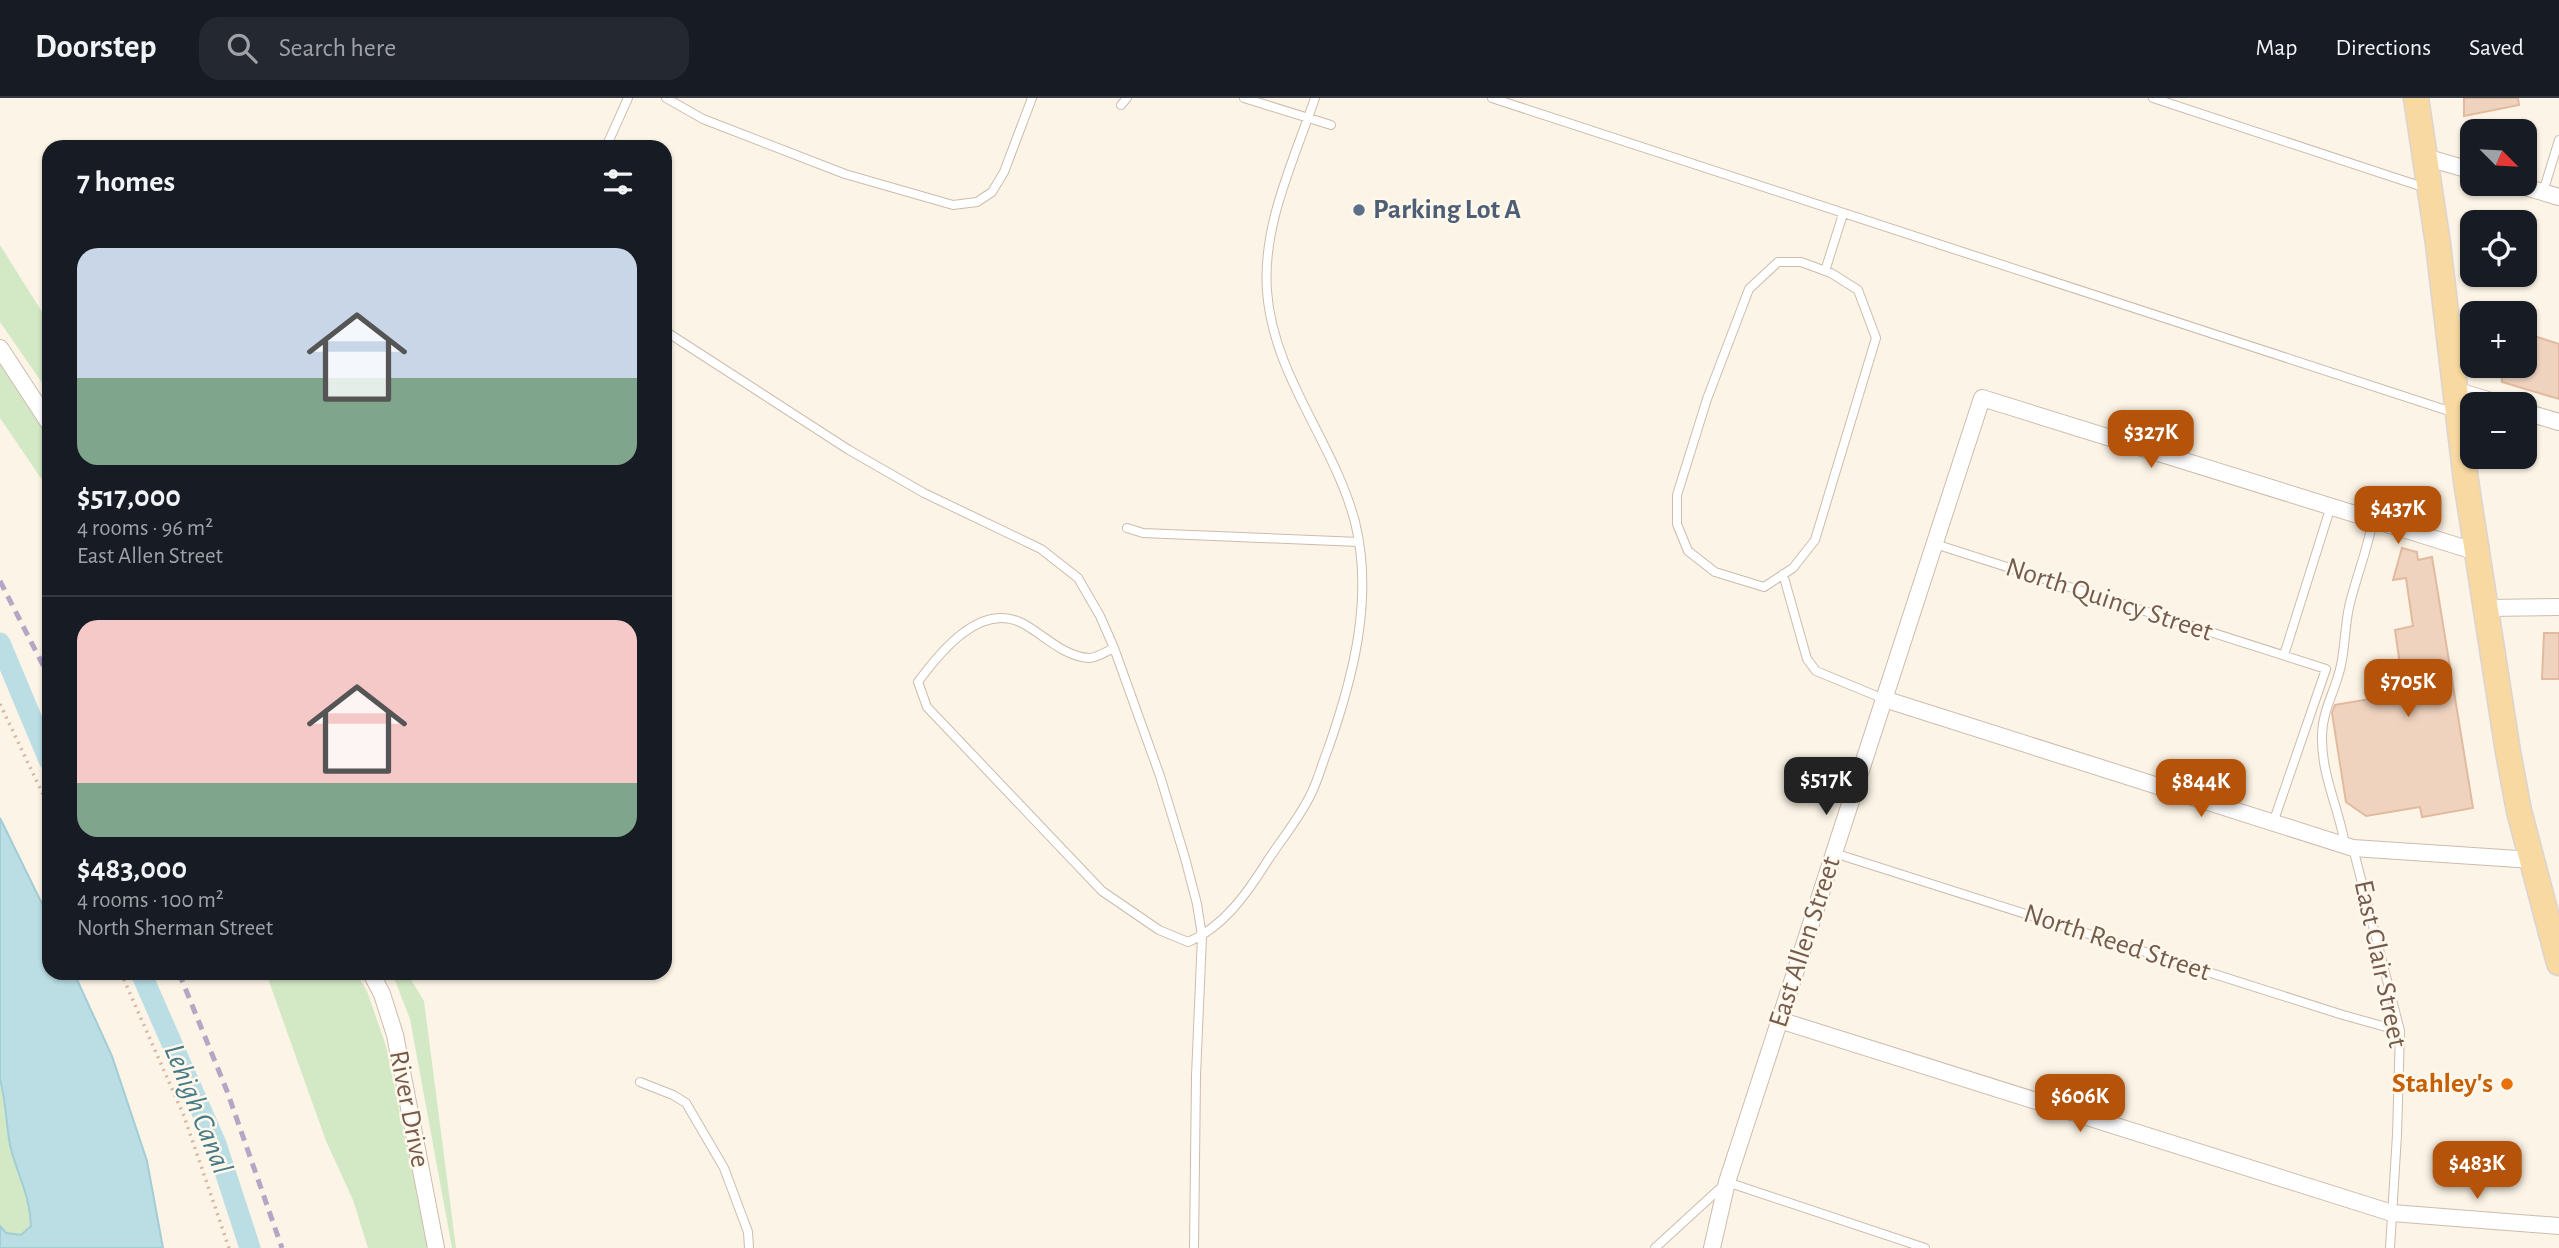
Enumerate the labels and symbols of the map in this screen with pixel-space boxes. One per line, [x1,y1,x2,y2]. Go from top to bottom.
north arrow [2460,119,2538,196]
place label: Parking Lot A [1373,196,1521,224]
marker: Parking Lot A [1351,202,1367,218]
pin: $327K [2102,410,2200,470]
pin: $437K [2349,486,2447,546]
street label: North Quincy Street [2002,553,2216,647]
pin: $705K [2359,660,2457,719]
pin: $517K [1777,758,1875,817]
pin: $844K [2152,760,2250,819]
street label: East Allen Street [1764,853,1846,1031]
street label: East Clair Street [2349,878,2411,1050]
street label: North Reed Street [2020,900,2214,986]
water label: Lehigh Canal [158,1040,238,1178]
street label: River Drive [384,1048,434,1170]
place label: Stahley's [2392,1070,2493,1098]
pin: $606K [2031,1074,2129,1134]
marker: Stahley's [2499,1076,2515,1092]
pin: $483K [2428,1142,2526,1201]

